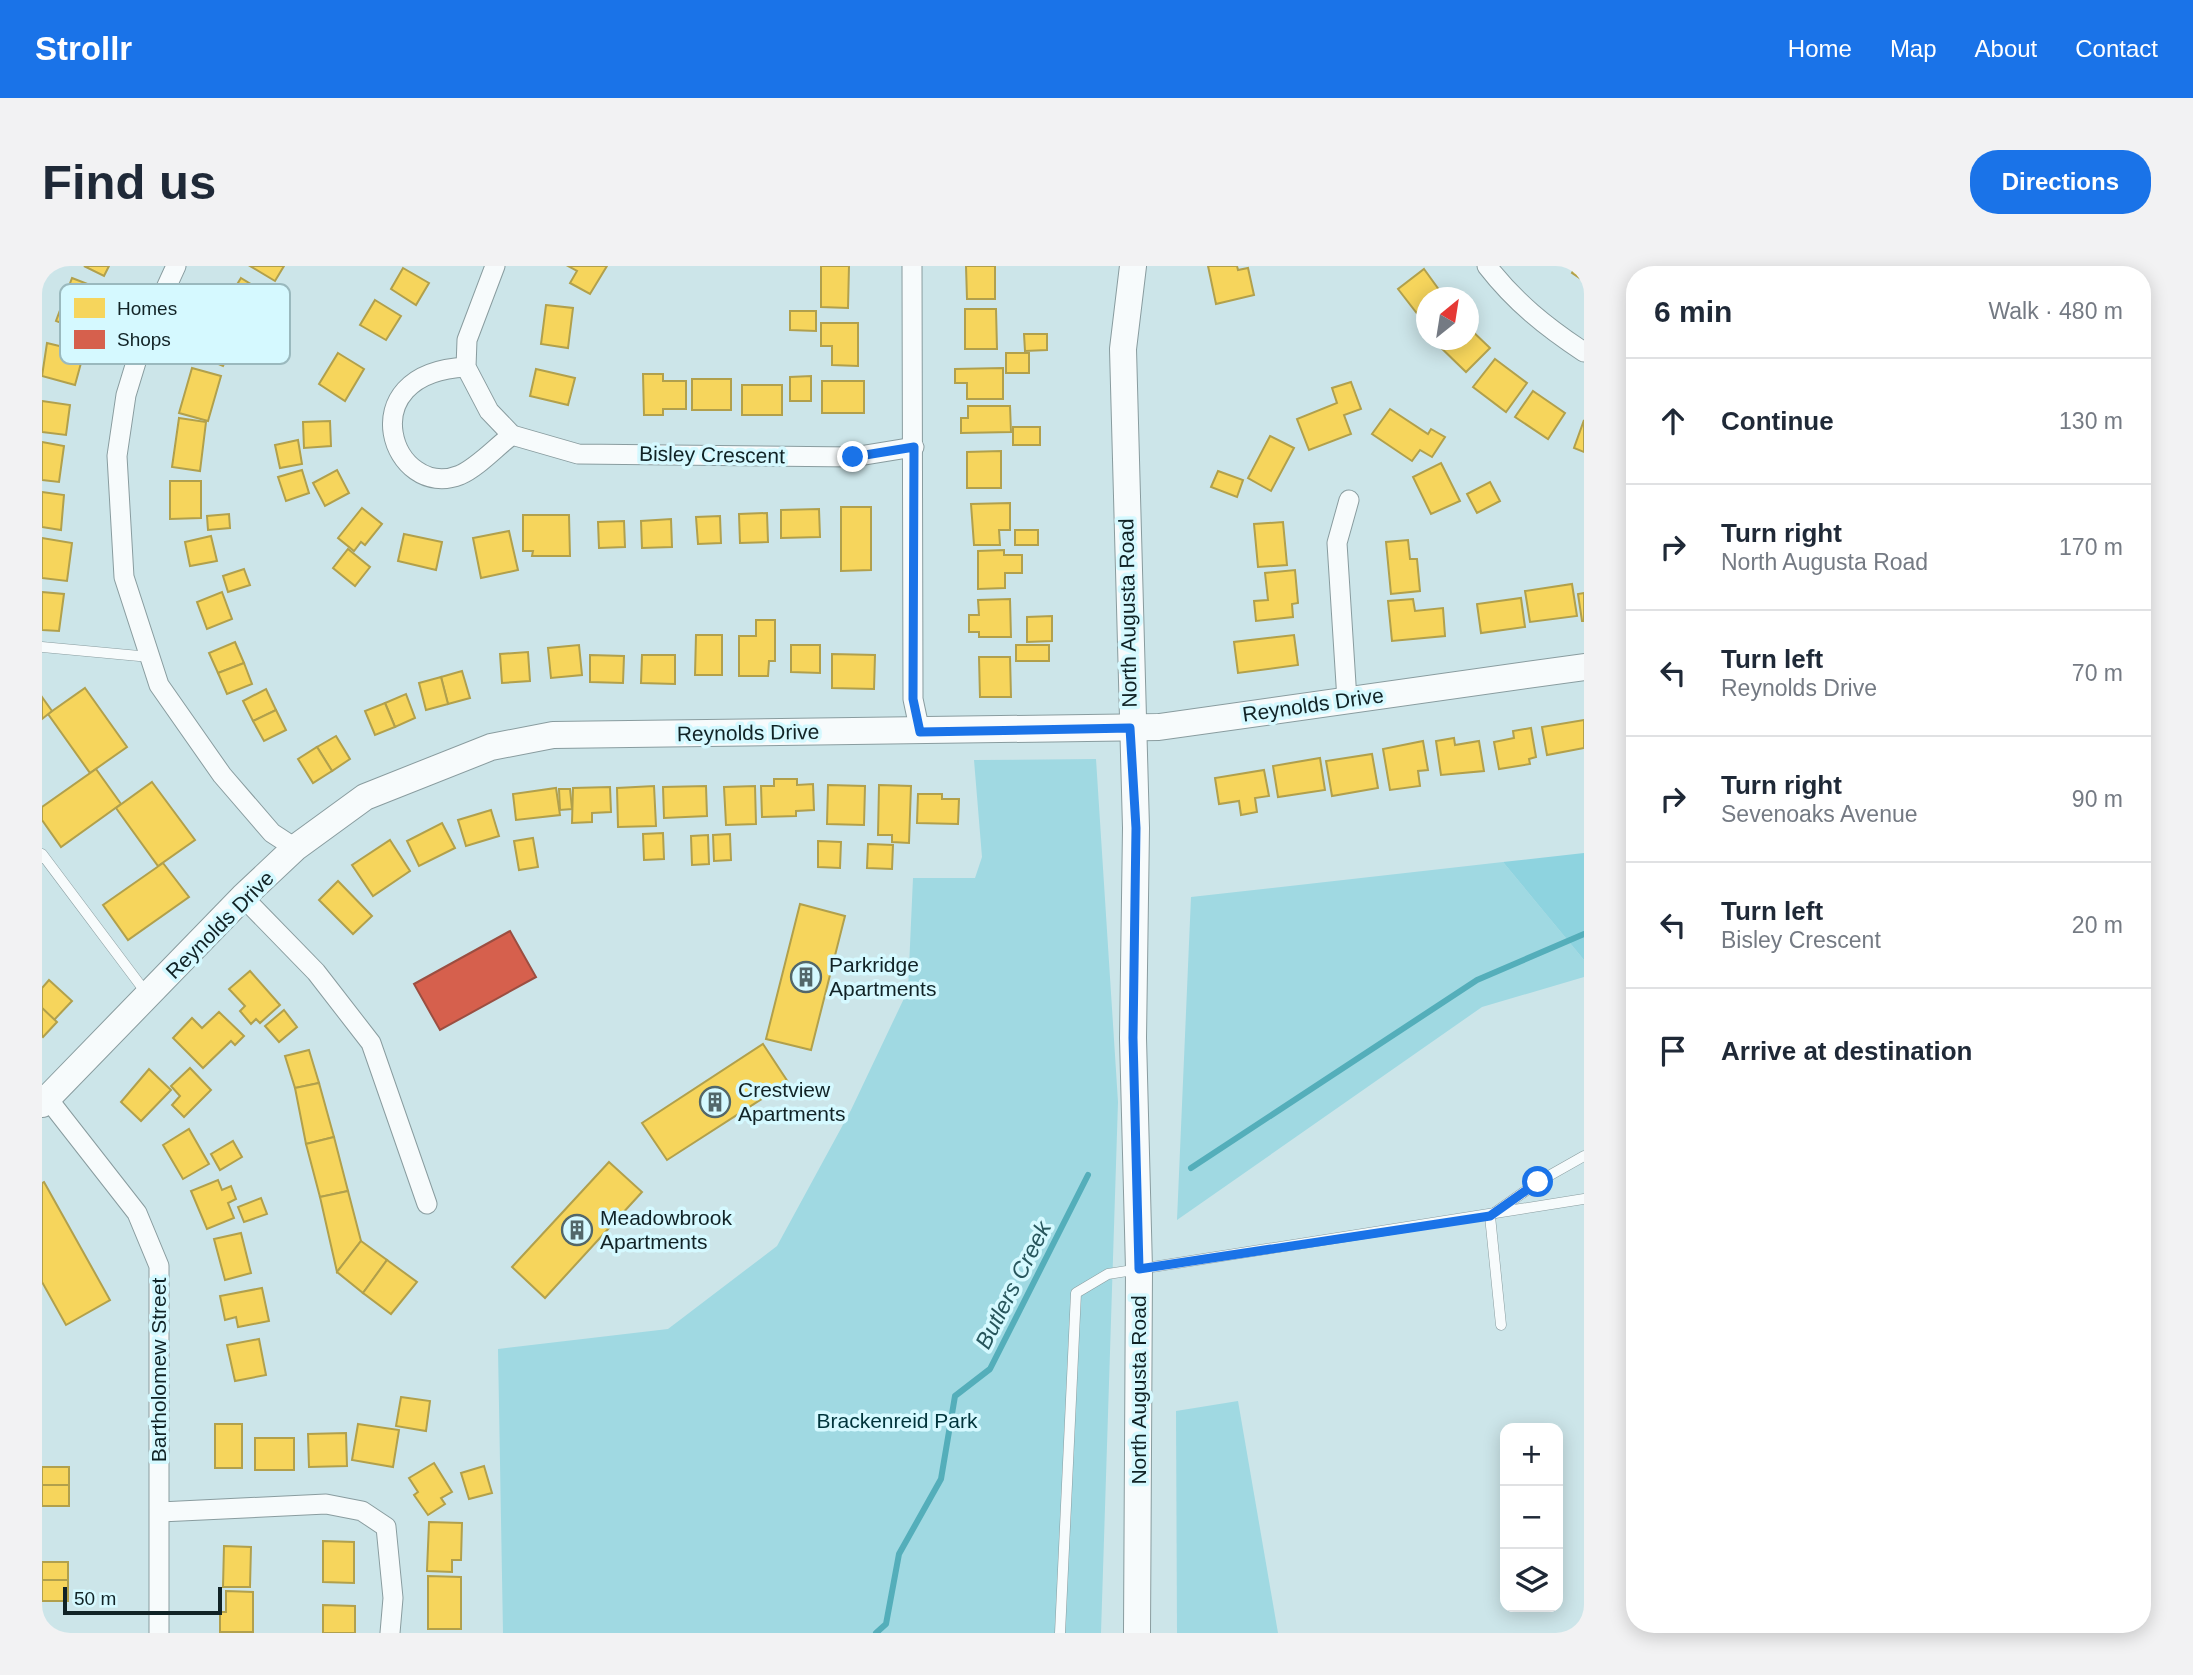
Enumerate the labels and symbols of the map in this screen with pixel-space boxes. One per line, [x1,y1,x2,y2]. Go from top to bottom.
legend [60,284,290,364]
north arrow [1416,287,1479,350]
text: Homes [117,298,177,319]
text: Shops [117,329,171,350]
route end [837,441,868,472]
street label: Bisley Crescent [639,442,785,467]
street label: North Augusta Road [1114,518,1141,708]
street label: Reynolds Drive [1241,683,1385,726]
street label: Reynolds Drive [677,720,819,745]
street label: Reynolds Drive [161,866,278,983]
place label: Parkridge Apartments [829,953,936,1000]
building icon: Parkridge Apartments [789,960,823,994]
place label: Crestview Apartments [738,1078,845,1125]
building icon: Crestview Apartments [698,1085,732,1119]
route start [1522,1166,1553,1197]
place label: Meadowbrook Apartments [600,1206,732,1253]
building icon: Meadowbrook Apartments [560,1213,594,1247]
water label: Butlers Creek [970,1216,1057,1353]
street label: Bartholomew Street [147,1278,170,1462]
street label: North Augusta Road [1127,1295,1150,1485]
park label: Brackenreid Park [816,1409,978,1432]
scale bar [63,1584,222,1616]

